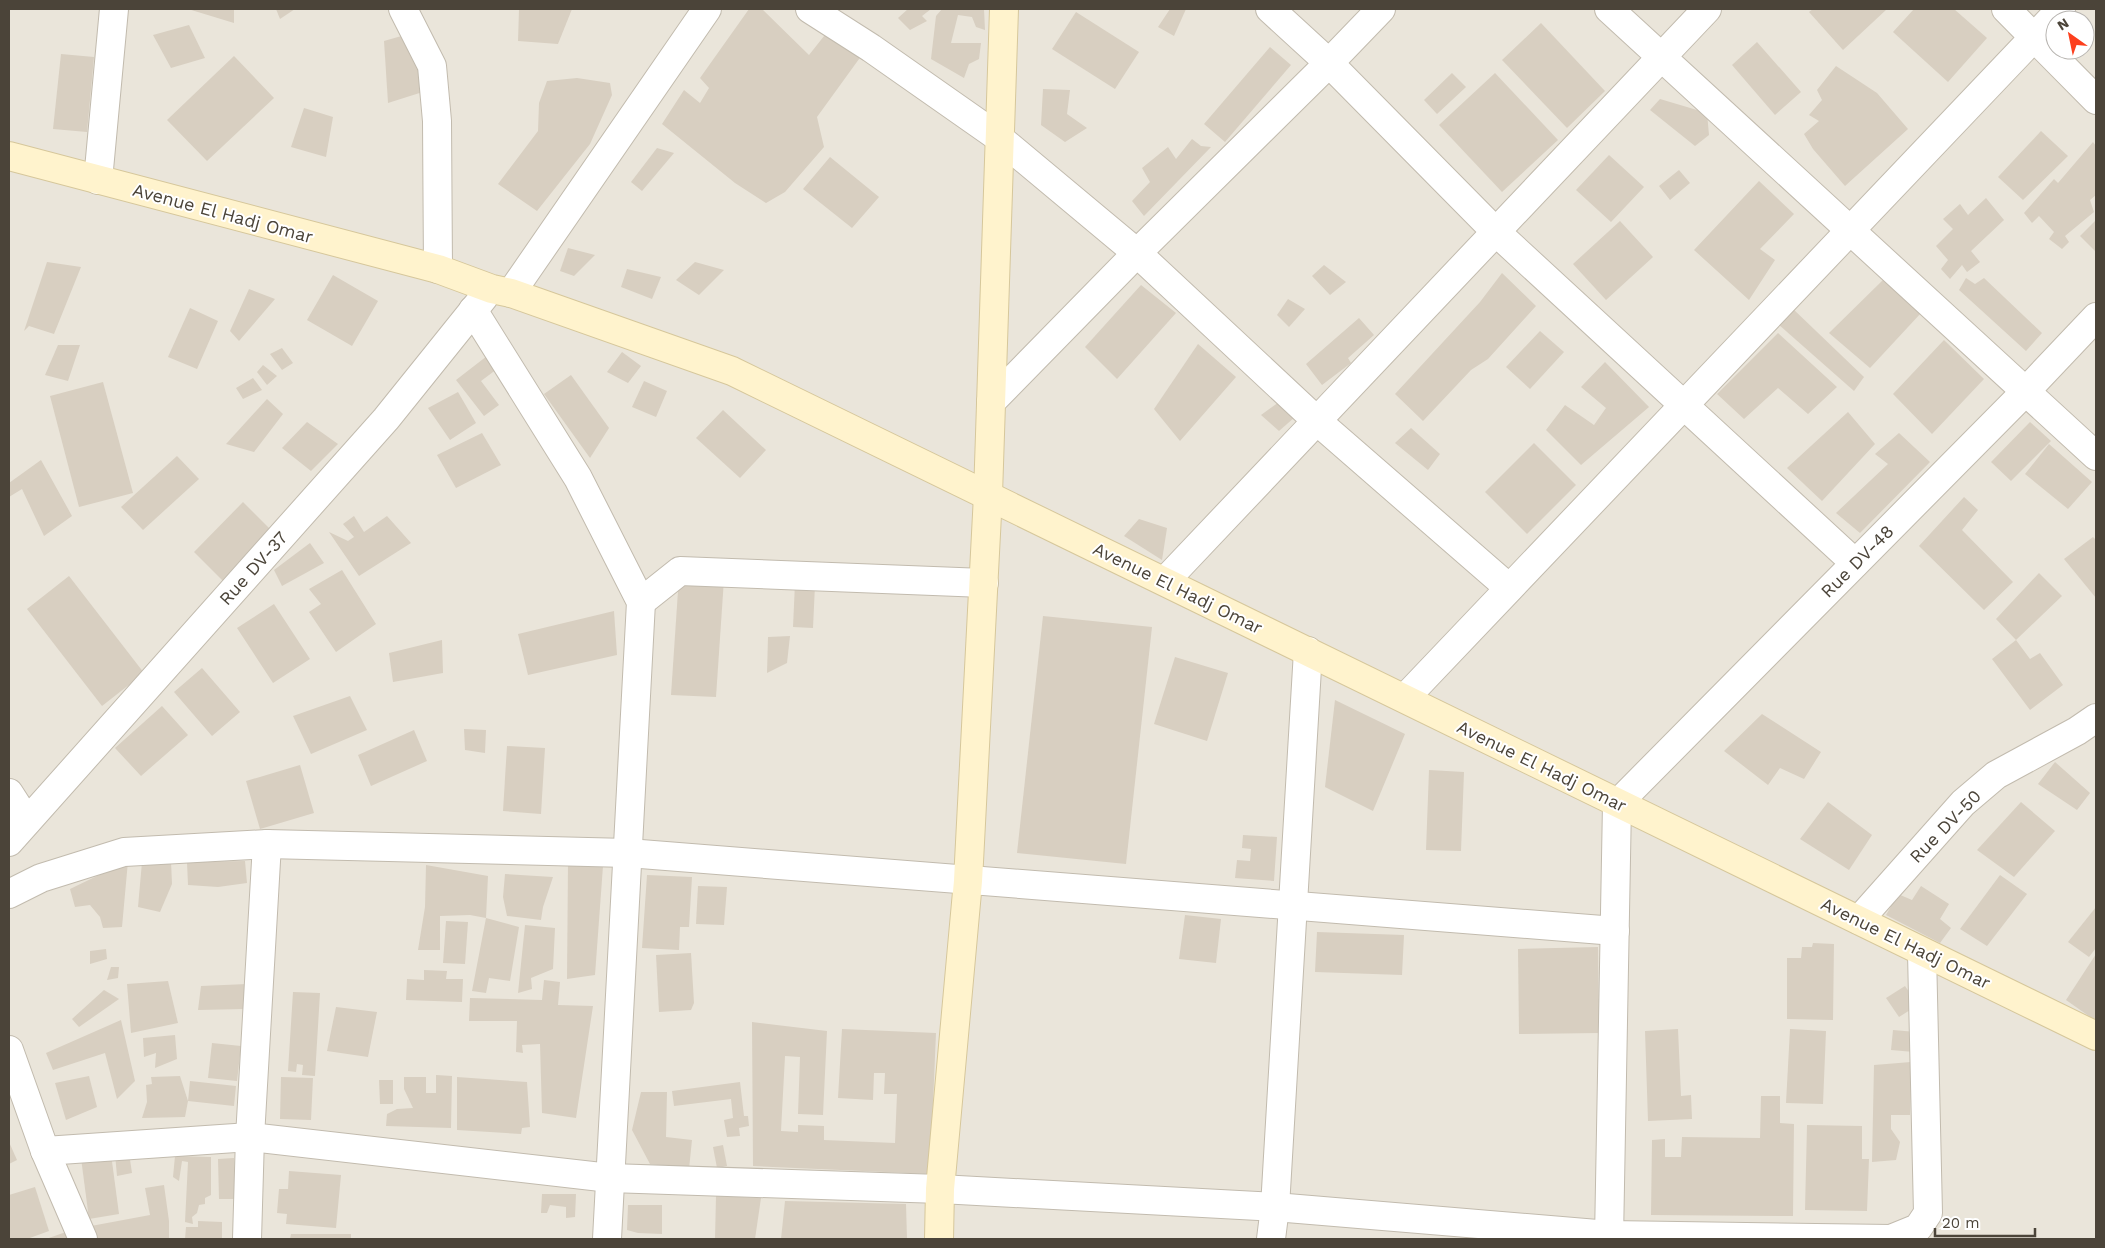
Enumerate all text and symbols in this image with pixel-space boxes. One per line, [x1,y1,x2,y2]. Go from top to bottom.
north arrow [2045,10,2095,60]
text: N [2054,15,2072,34]
street label: Avenue El Hadj Omar [131,179,315,247]
street label: Rue DV-48 [1816,520,1898,602]
street label: Rue DV-37 [215,527,291,609]
street label: Avenue El Hadj Omar [1090,538,1266,638]
street label: Avenue El Hadj Omar [1454,716,1630,816]
street label: Rue DV-50 [1905,785,1985,867]
street label: Avenue El Hadj Omar [1818,893,1994,993]
scale bar [1935,1206,2035,1238]
text: 20 m [1942,1214,1980,1232]

